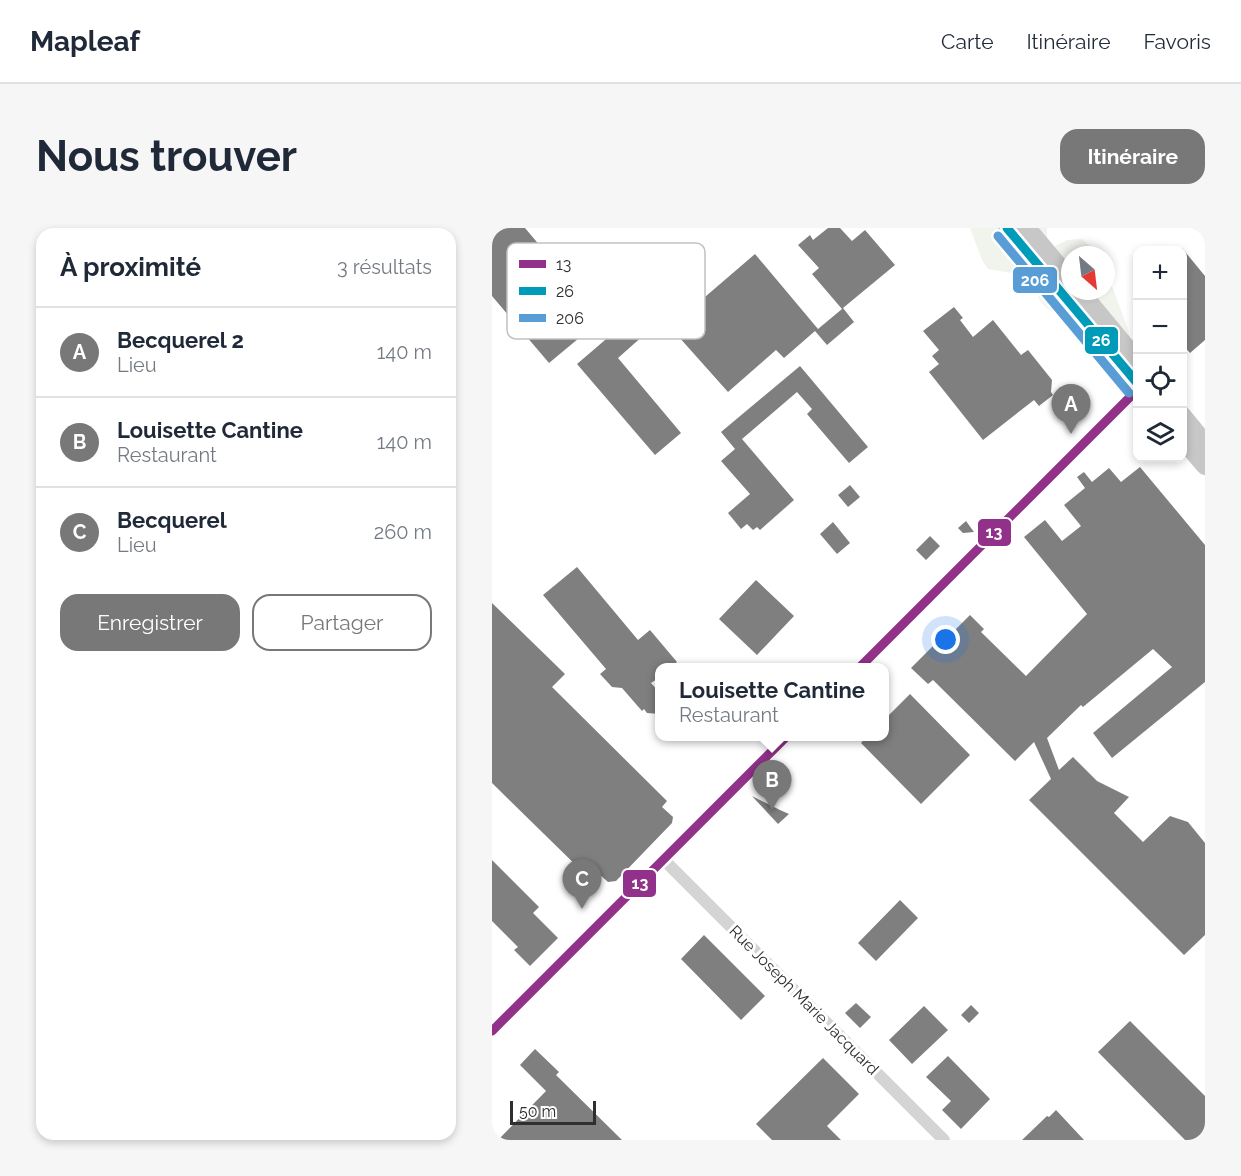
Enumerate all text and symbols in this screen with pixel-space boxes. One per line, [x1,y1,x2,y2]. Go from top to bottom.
text: Mapleaf [30,25,140,58]
text: Carte [941,29,993,54]
text: Itinéraire [1026,29,1110,54]
text: Favoris [1143,29,1211,54]
button: Itinéraire [1060,129,1205,184]
text: Nous trouver [36,132,297,181]
legend [507,243,705,339]
north arrow [1061,246,1115,300]
map controls [1133,246,1187,462]
button: + [1133,246,1187,300]
text: À proximité [60,252,201,282]
text: 3 résultats [337,255,432,279]
text: 13 [556,255,571,274]
line badge: 206 [1012,266,1058,294]
text: 206 [1021,271,1050,290]
text: 26 [556,282,574,301]
button: − [1133,300,1187,354]
text: 206 [556,309,584,328]
line badge: 26 [1084,326,1119,355]
text: Becquerel 2 [117,327,244,353]
text: 26 [1092,331,1111,350]
text: A [73,340,86,364]
text: 140 m [377,340,432,364]
text: Lieu [117,353,157,377]
button: locate [1133,354,1187,408]
pin: A [1052,384,1090,434]
button: layers [1133,408,1187,462]
text: Louisette Cantine [117,417,303,443]
text: B [73,430,86,454]
text: 140 m [377,430,432,454]
text: Restaurant [117,443,217,467]
text: Becquerel [117,507,227,533]
line badge: 13 [977,518,1012,547]
text: C [73,520,86,544]
text: 260 m [374,520,432,544]
text: 13 [986,523,1002,542]
text: Lieu [117,533,157,557]
button: Enregistrer [60,594,240,651]
button: Partager [252,594,432,651]
your location [931,625,960,654]
popup [655,663,889,741]
text: Louisette Cantine [679,677,865,703]
text: Restaurant [679,703,779,727]
pin: B [752,760,792,810]
pin: C [562,860,602,909]
line badge: 13 [622,869,657,898]
text: 13 [632,874,648,893]
street label: Rue Joseph Marie Jacquard [725,921,883,1079]
scale bar [510,1098,596,1126]
text: 50 m [519,1102,556,1121]

